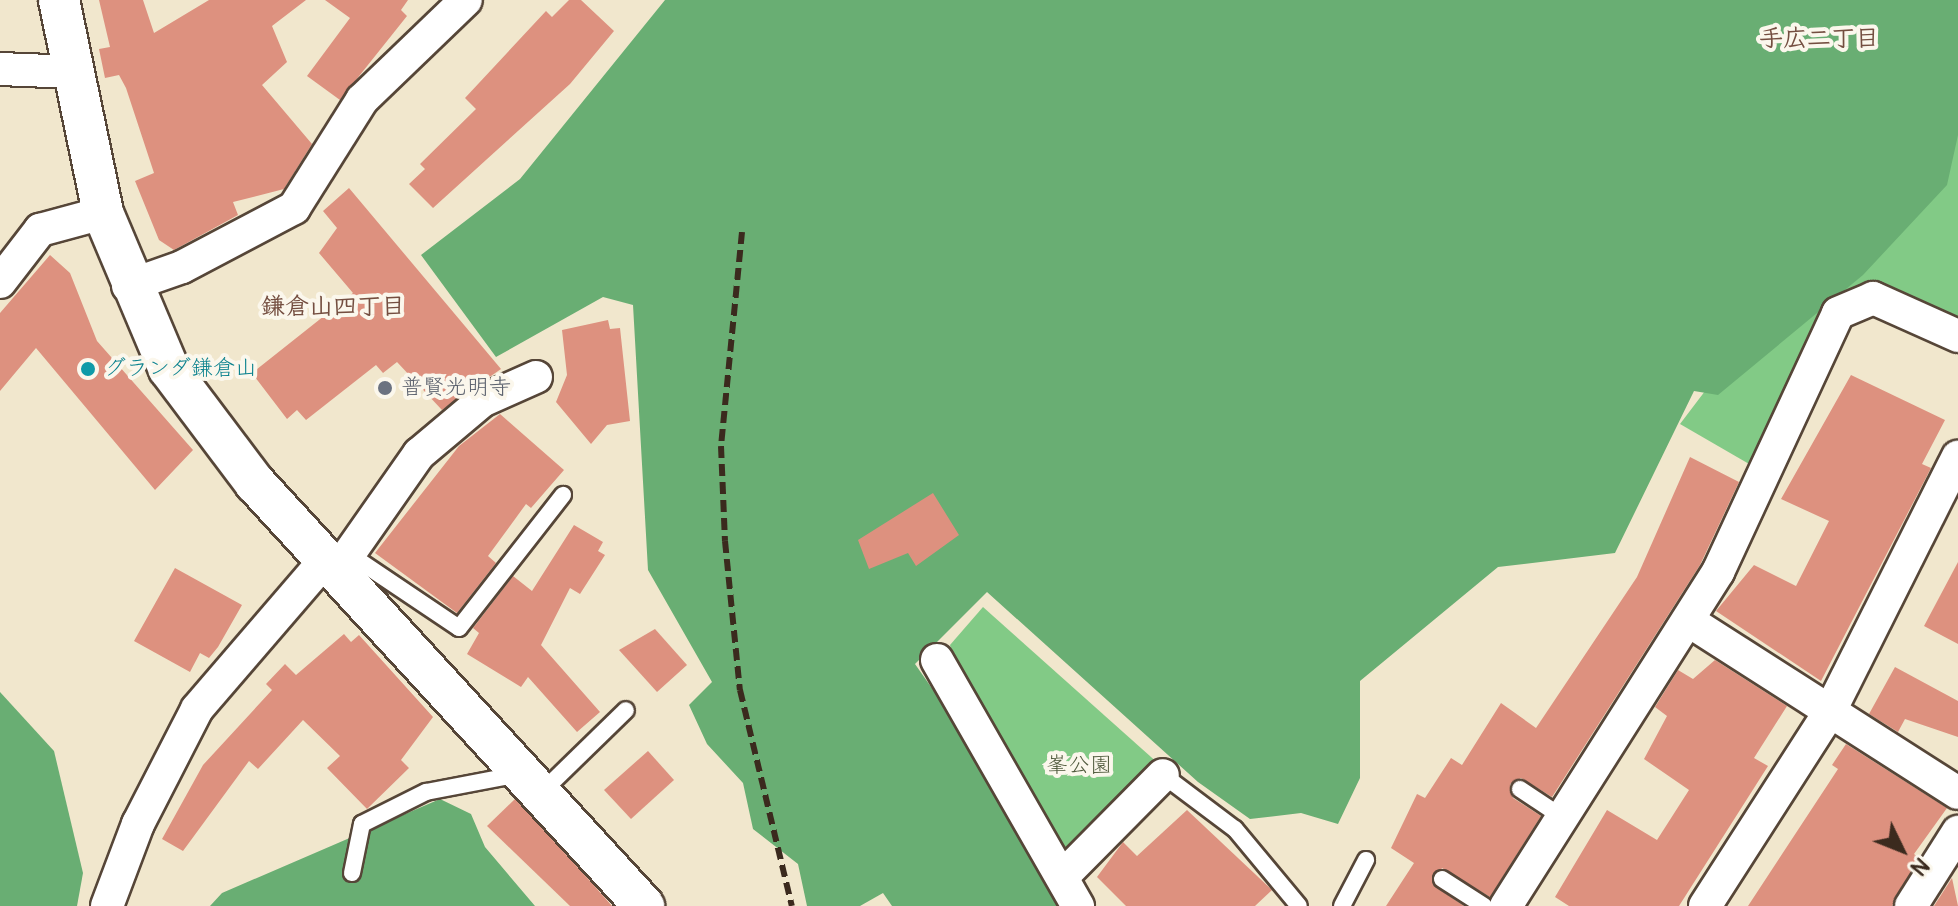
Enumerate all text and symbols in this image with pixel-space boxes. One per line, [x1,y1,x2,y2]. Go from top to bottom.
district label: 手広二丁目 [1759,25,1879,53]
district label: 鎌倉山四丁目 [261,293,405,321]
place label: グランダ鎌倉山 [104,356,258,382]
marker: グランダ鎌倉山 [79,360,97,378]
place label: 普賢光明寺 [401,375,511,401]
marker: 普賢光明寺 [376,379,394,397]
park label: 峯公園 [1046,753,1112,779]
north arrow [1862,810,1942,890]
text: N [1904,851,1935,881]

